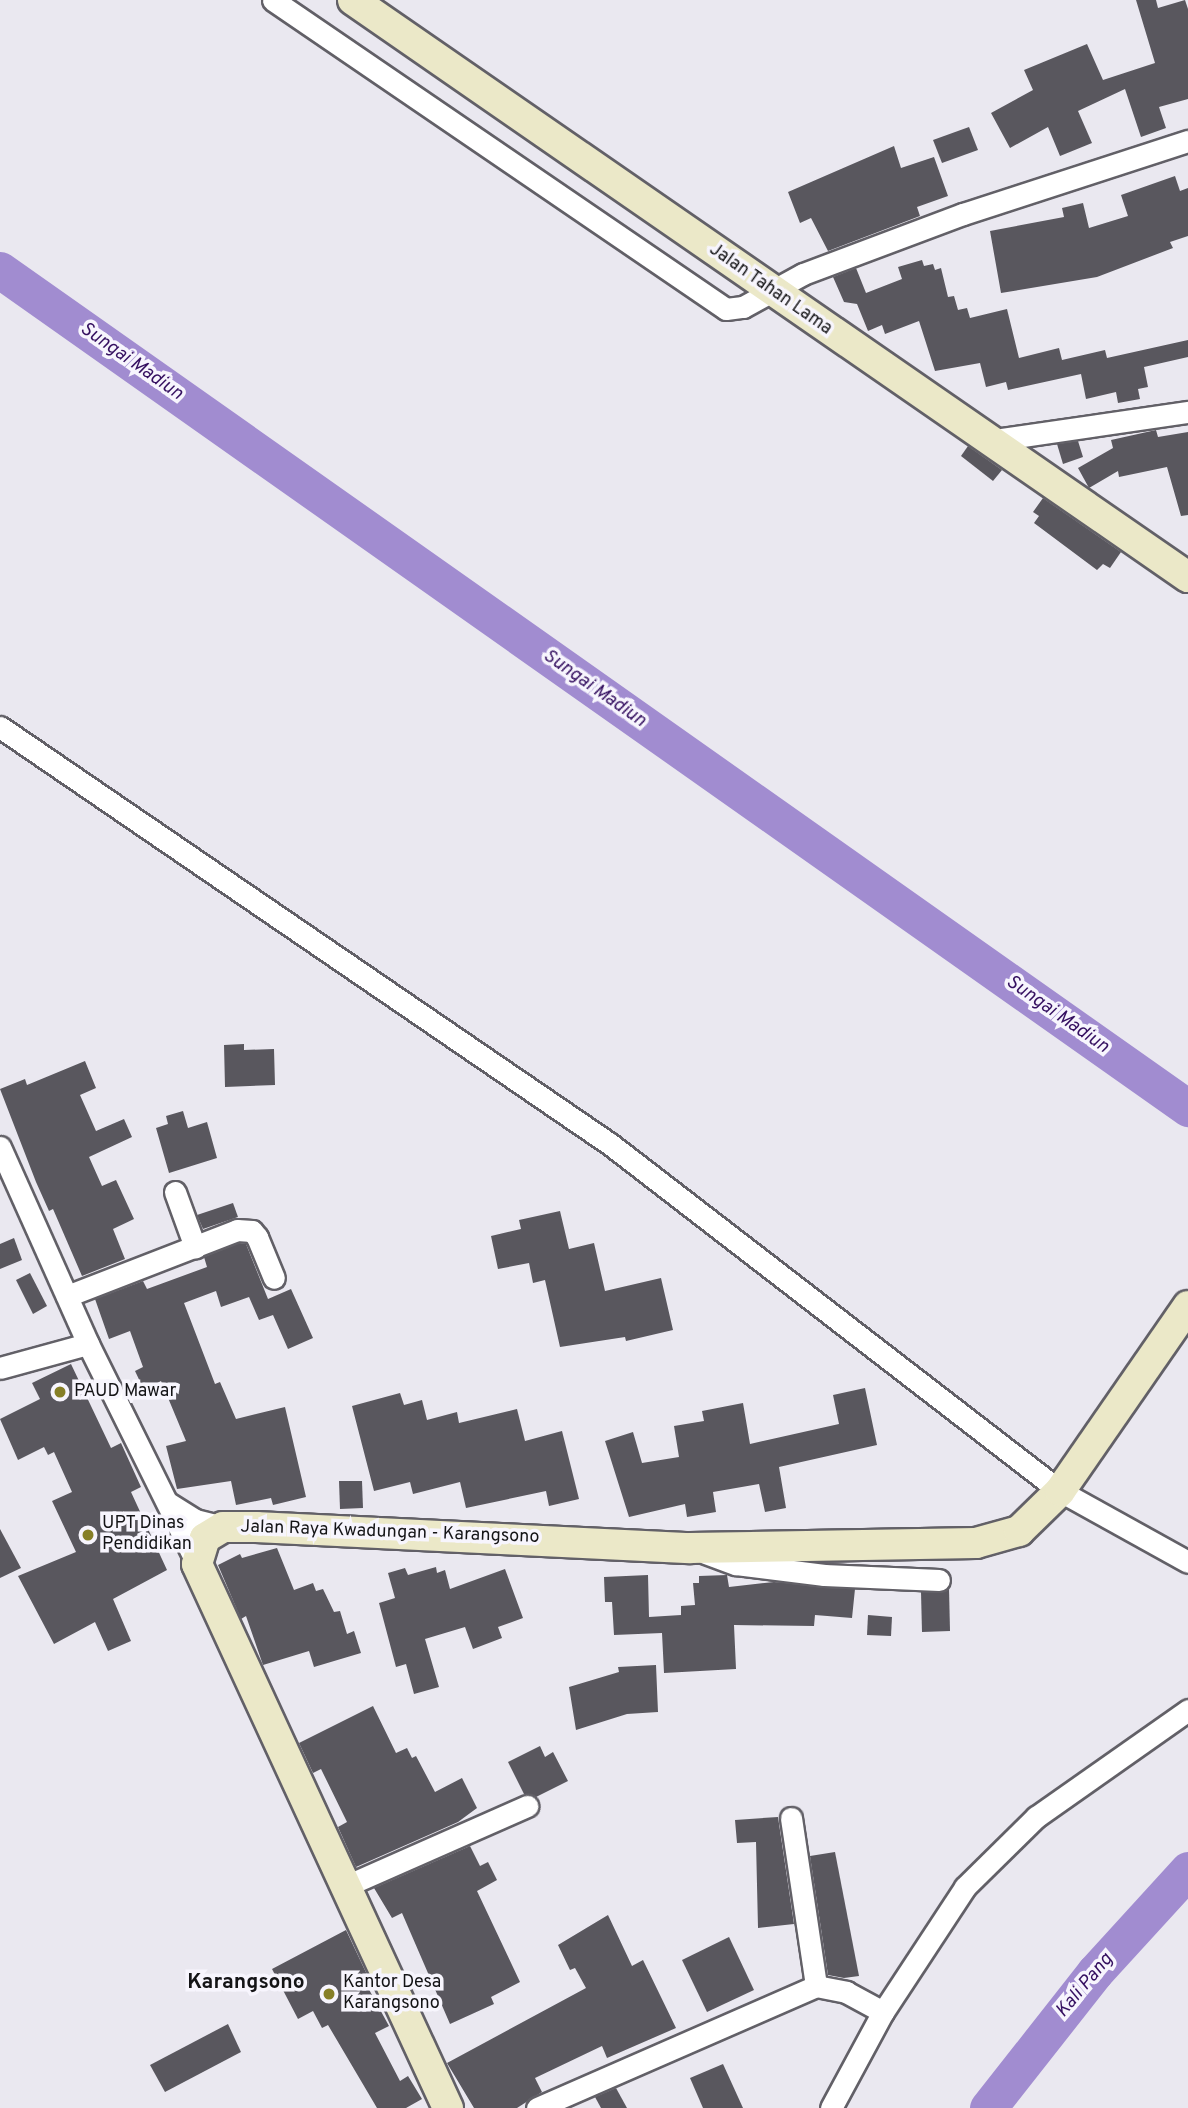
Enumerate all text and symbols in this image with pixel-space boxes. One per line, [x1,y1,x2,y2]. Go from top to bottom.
street label: Jalan Tahan Lama [704,239,836,341]
water label: Sungai Madiun [75,318,187,406]
water label: Sungai Madiun [538,645,650,733]
water label: Sungai Madiun [1001,971,1113,1059]
place label: PAUD Mawar [74,1381,177,1403]
marker: PAUD Mawar [52,1384,68,1400]
place label: UPT Dinas Pendidikan [102,1514,192,1556]
street label: Jalan Raya Kwadungan - Karangsono [240,1517,540,1549]
marker: UPT Dinas Pendidikan [80,1527,96,1543]
water label: Kali Pang [1052,1949,1118,2023]
district label: Karangsono [187,1970,305,1996]
place label: Kantor Desa Karangsono [343,1973,441,2016]
marker: Kantor Desa Karangsono [321,1986,337,2002]

